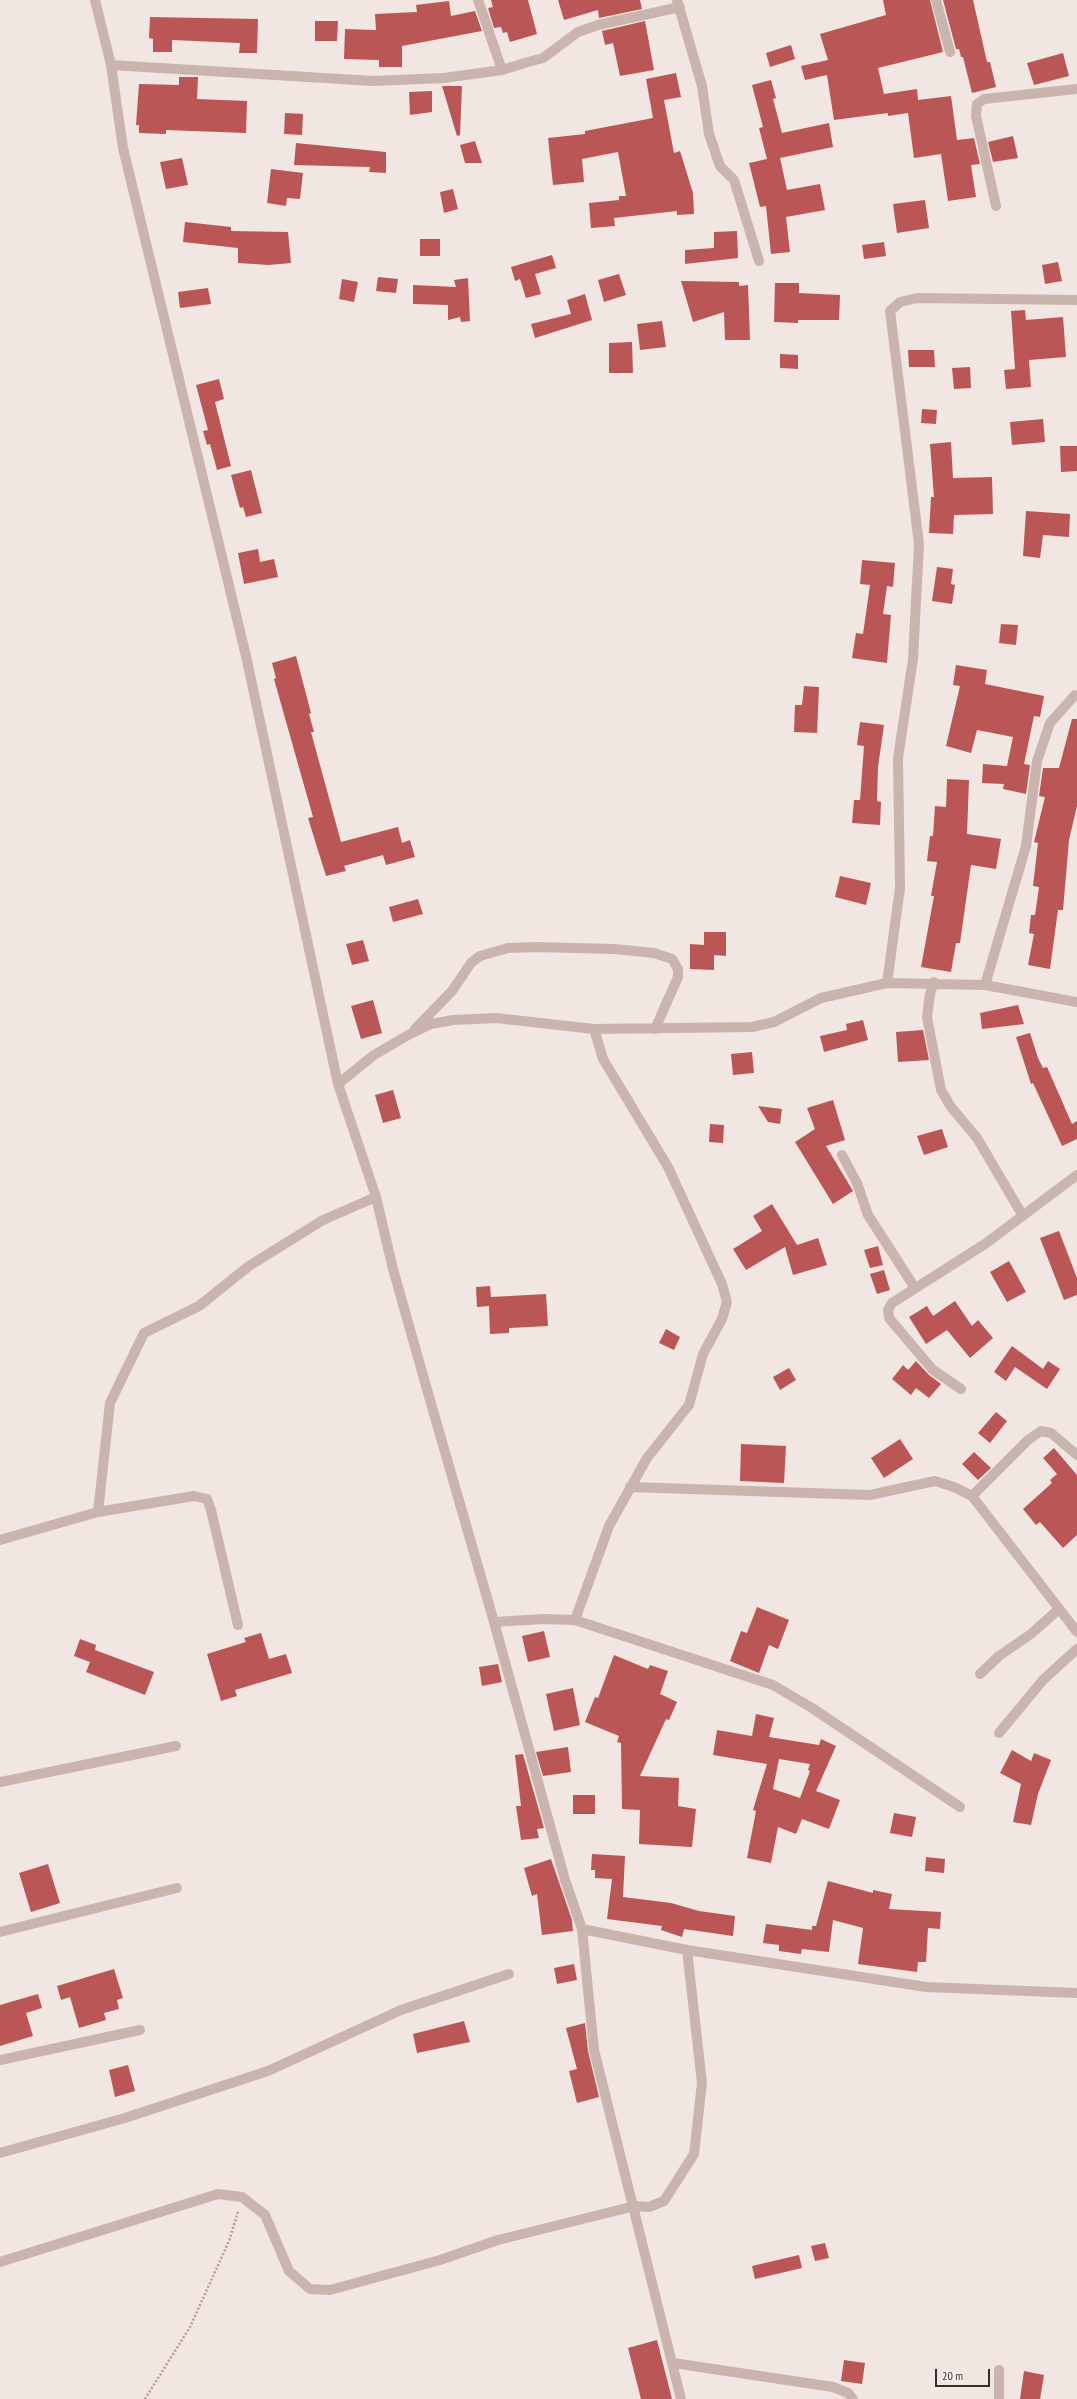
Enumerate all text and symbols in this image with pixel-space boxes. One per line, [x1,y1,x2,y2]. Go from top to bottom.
scale bar [937,2361,992,2387]
text: 20 m [942,2368,963,2383]

